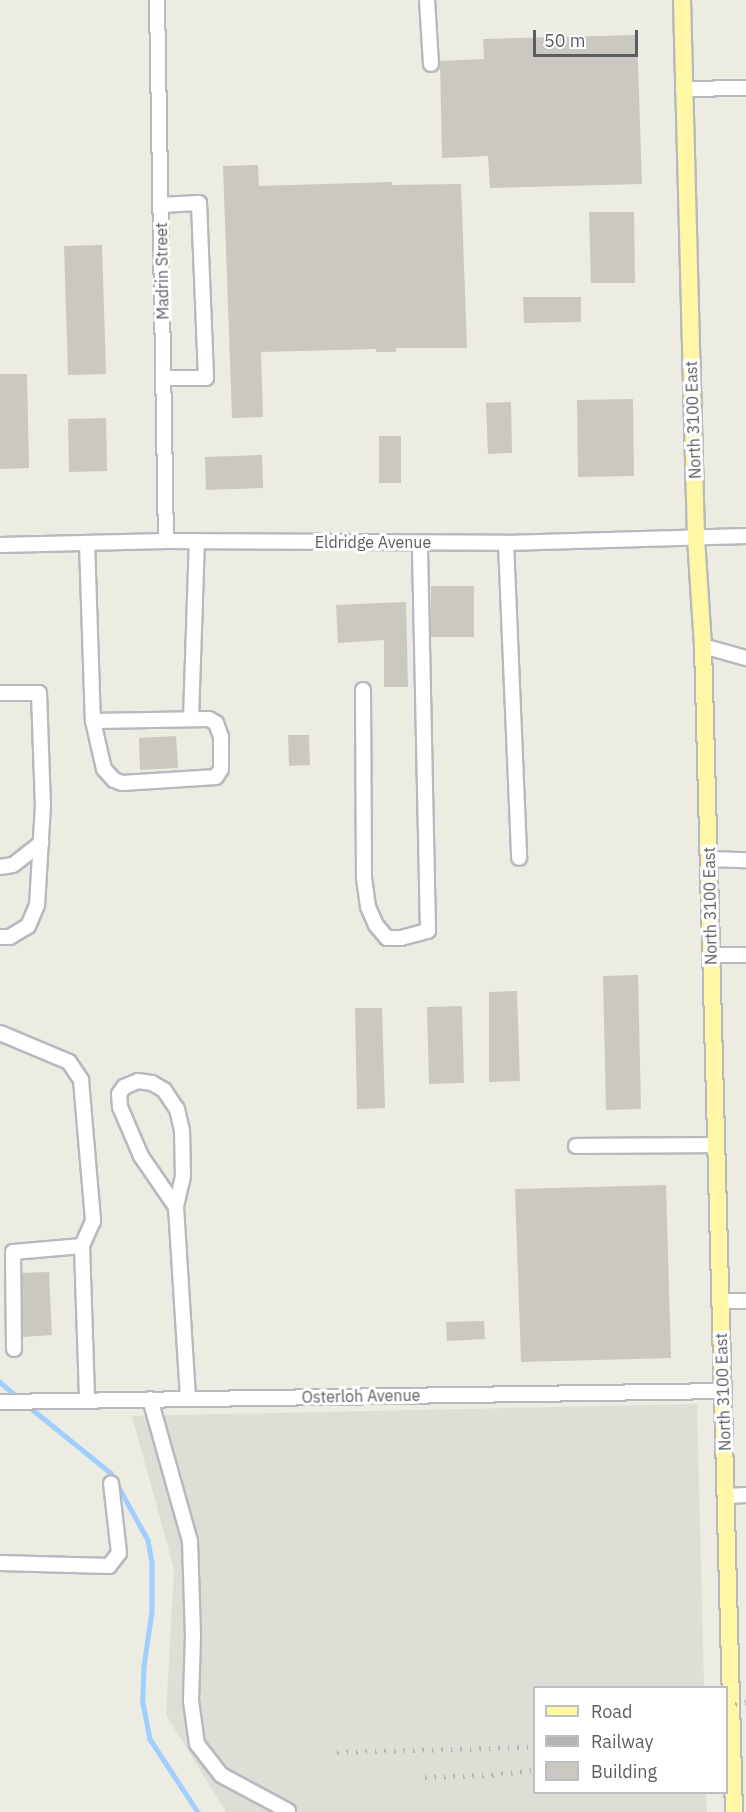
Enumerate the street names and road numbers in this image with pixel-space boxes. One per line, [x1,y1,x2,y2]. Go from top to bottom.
street label: Madrin Street [152,222,172,320]
street label: North 3100 East [681,361,705,479]
street label: Eldridge Avenue [315,532,431,552]
street label: North 3100 East [699,847,721,965]
street label: North 3100 East [711,1333,735,1451]
street label: Osterloh Avenue [301,1385,421,1407]

